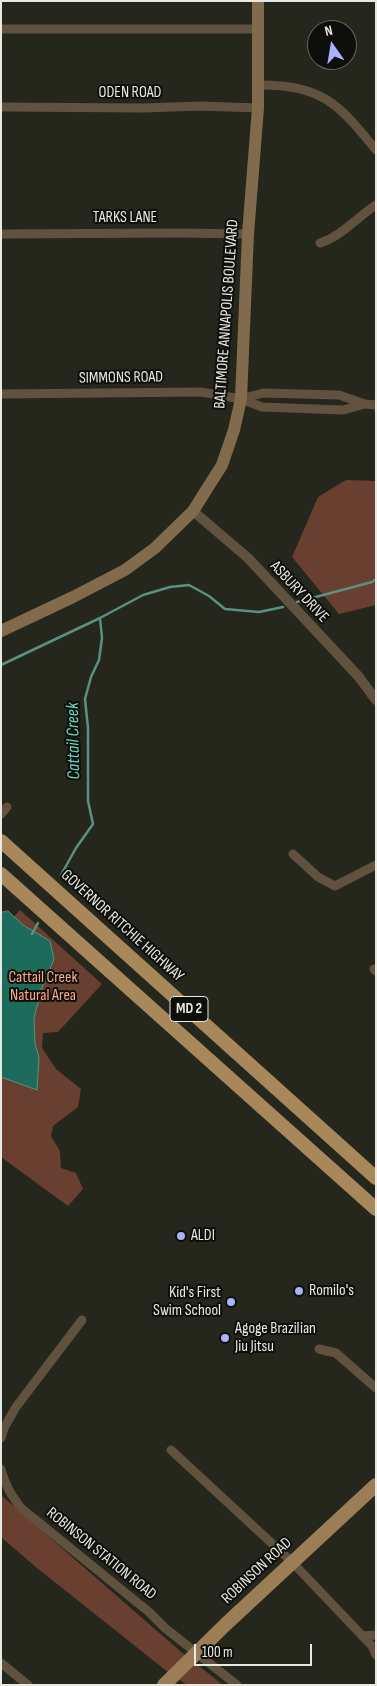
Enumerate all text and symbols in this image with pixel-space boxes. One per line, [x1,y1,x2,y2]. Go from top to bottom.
north arrow [307,20,357,70]
text: N [323,22,334,40]
street label: ODEN ROAD [99,83,161,103]
street label: TARKS LANE [93,208,157,228]
street label: BALTIMORE ANNAPOLIS BOULEVARD [211,219,243,409]
street label: SIMMONS ROAD [79,368,163,388]
street label: ASBURY DRIVE [266,557,332,627]
water label: Cattail Creek [63,702,85,780]
street label: GOVERNOR RITCHIE HIGHWAY [57,866,187,986]
park label: Cattail Creek Natural Area [9,968,77,1006]
road number: MD 2 [170,996,208,1022]
place label: ALDI [191,1226,215,1246]
marker: ALDI [175,1230,187,1242]
place label: Romilo's [309,1281,354,1301]
place label: Kid's First Swim School [153,1283,221,1321]
marker: Romilo's [293,1285,305,1297]
marker: Kid's First Swim School [225,1296,237,1308]
place label: Agoge Brazilian Jiu Jitsu [235,1319,316,1357]
marker: Agoge Brazilian Jiu Jitsu [219,1332,231,1344]
street label: ROBINSON STATION ROAD [42,1504,160,1604]
street label: ROBINSON ROAD [218,1534,296,1608]
scale bar [197,1634,314,1666]
text: 100 m [202,1643,233,1662]

